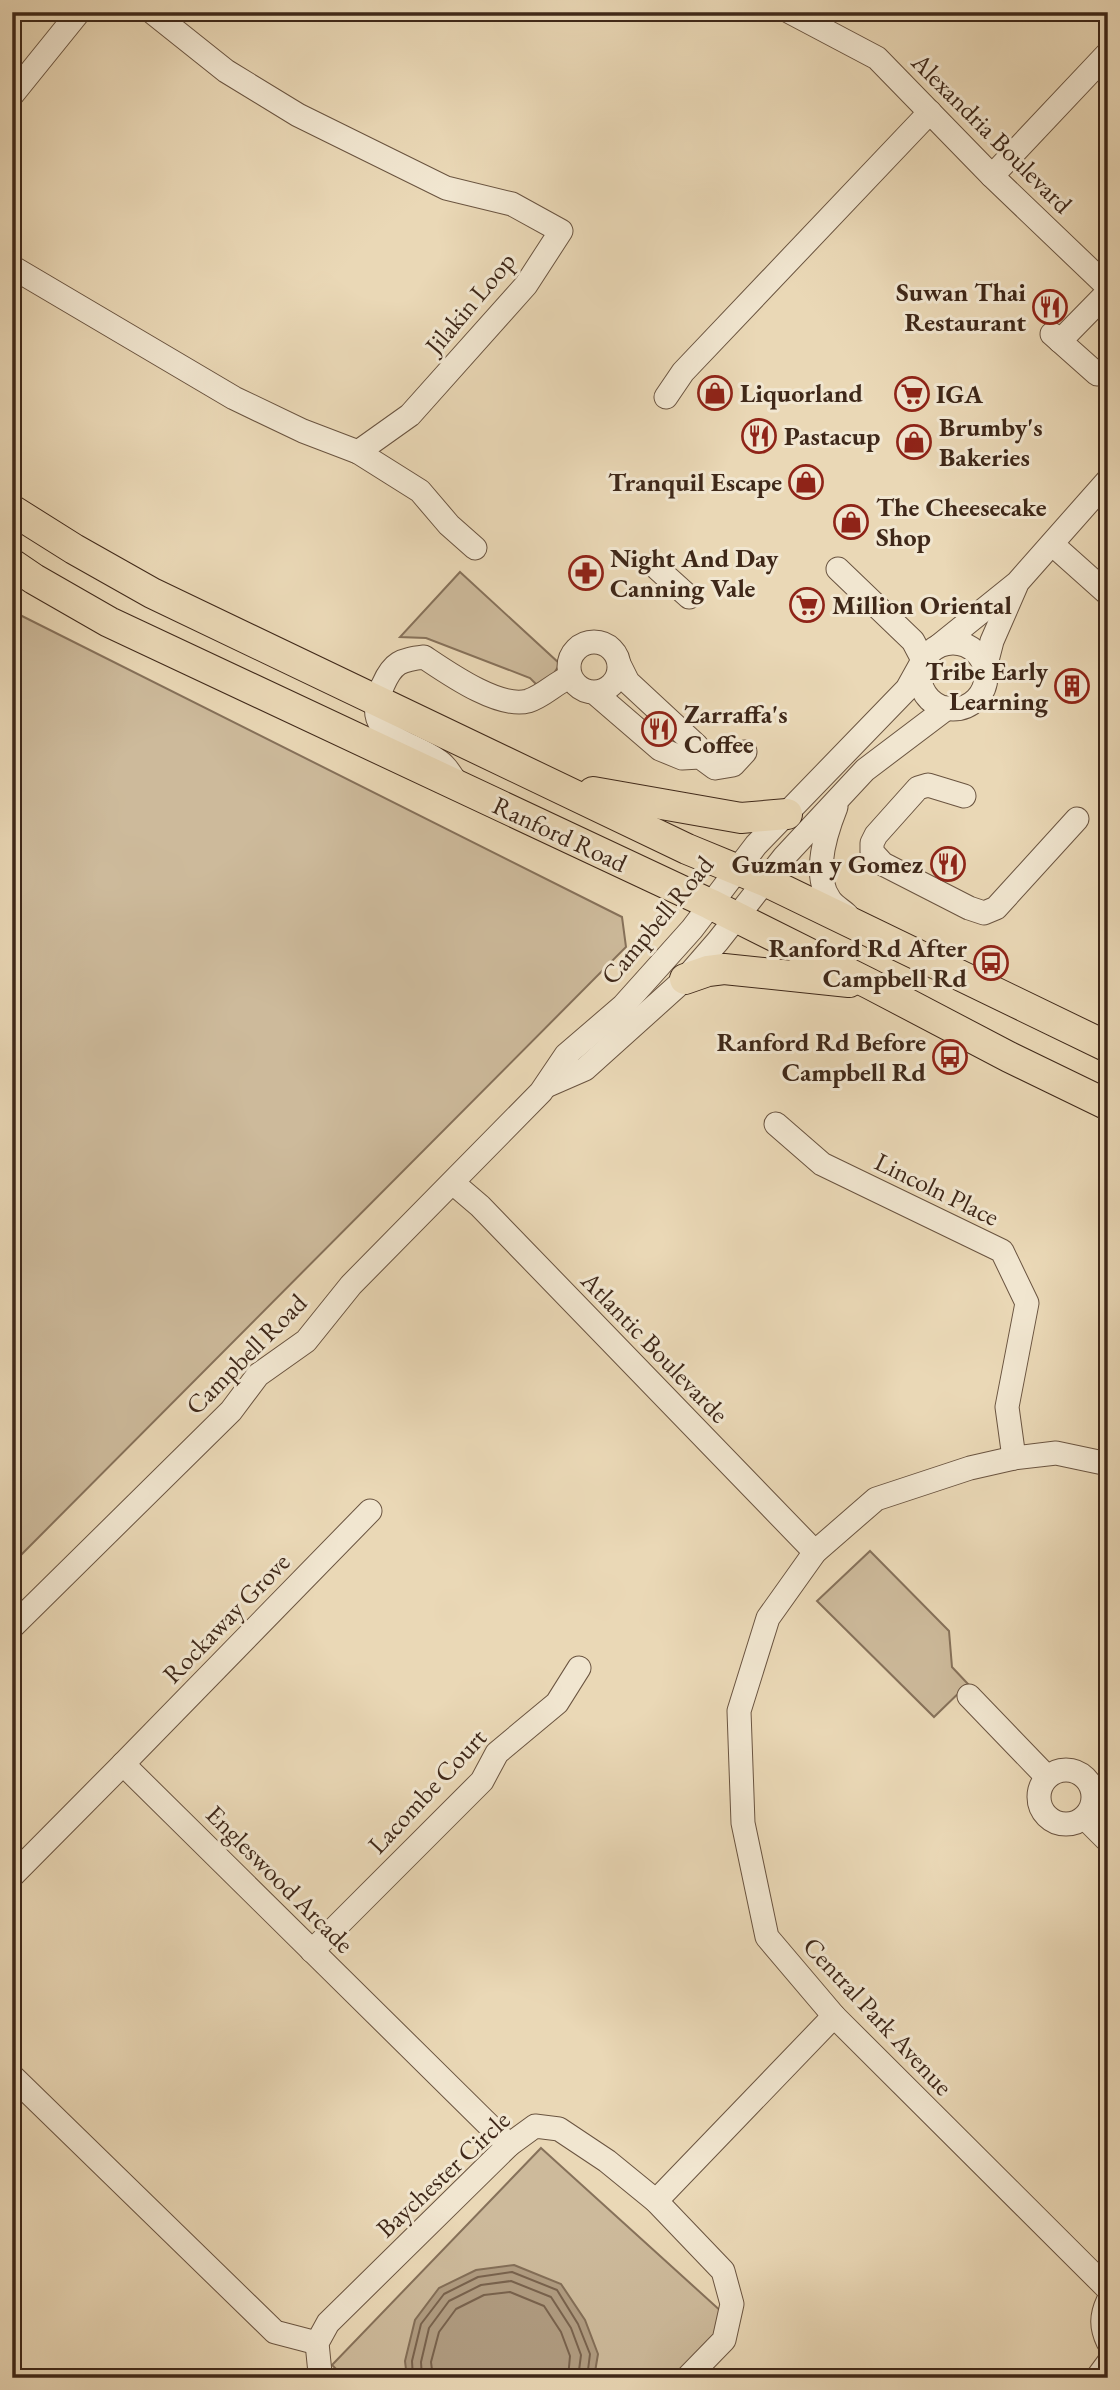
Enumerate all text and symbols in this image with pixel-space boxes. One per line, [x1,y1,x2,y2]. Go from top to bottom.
street label: Alexandria Boulevard [904,45,1080,221]
street label: Jilakin Loop [416,245,523,363]
place label: Suwan Thai Restaurant [896,275,1026,339]
restaurant icon: Suwan Thai Restaurant [1031,288,1069,326]
shop icon: Liquorland [696,374,734,412]
supermarket icon: IGA [893,375,931,413]
place label: Liquorland [740,376,864,410]
place label: IGA [936,377,983,411]
place label: Brumby's Bakeries [939,410,1043,474]
restaurant icon: Pastacup [740,417,778,455]
place label: Pastacup [784,419,880,453]
shop icon: Brumby's Bakeries [895,423,933,461]
shop icon: Tranquil Escape [787,463,825,501]
place label: Tranquil Escape [608,465,782,499]
place label: The Cheesecake Shop [876,490,1047,554]
shop icon: The Cheesecake Shop [832,503,870,541]
place label: Night And Day Canning Vale [610,541,779,605]
pharmacy icon: Night And Day Canning Vale [567,554,605,592]
supermarket icon: Million Oriental [788,586,826,624]
place label: Million Oriental [832,588,1012,622]
place label: Tribe Early Learning [925,654,1049,718]
building icon: Tribe Early Learning [1053,667,1091,705]
place label: Zarraffa's Coffee [684,697,788,761]
restaurant icon: Zarraffa's Coffee [640,710,678,748]
street label: Ranford Road [487,788,633,880]
restaurant icon: Guzman y Gomez [929,845,967,883]
place label: Guzman y Gomez [732,847,923,881]
street label: Campbell Road [593,848,721,992]
place label: Ranford Rd After Campbell Rd [769,931,968,995]
bus stop icon: Ranford Rd After Campbell Rd [972,944,1010,982]
place label: Ranford Rd Before Campbell Rd [717,1025,927,1089]
bus stop icon: Ranford Rd Before Campbell Rd [931,1038,969,1076]
street label: Lincoln Place [869,1144,1005,1234]
street label: Atlantic Boulevarde [573,1263,736,1430]
street label: Campbell Road [178,1285,315,1422]
street label: Rockaway Grove [155,1545,297,1691]
street label: Lacombe Court [360,1721,494,1861]
street label: Engleswood Arcade [199,1798,361,1960]
street label: Central Park Avenue [796,1929,960,2103]
street label: Baychester Circle [369,2103,517,2245]

